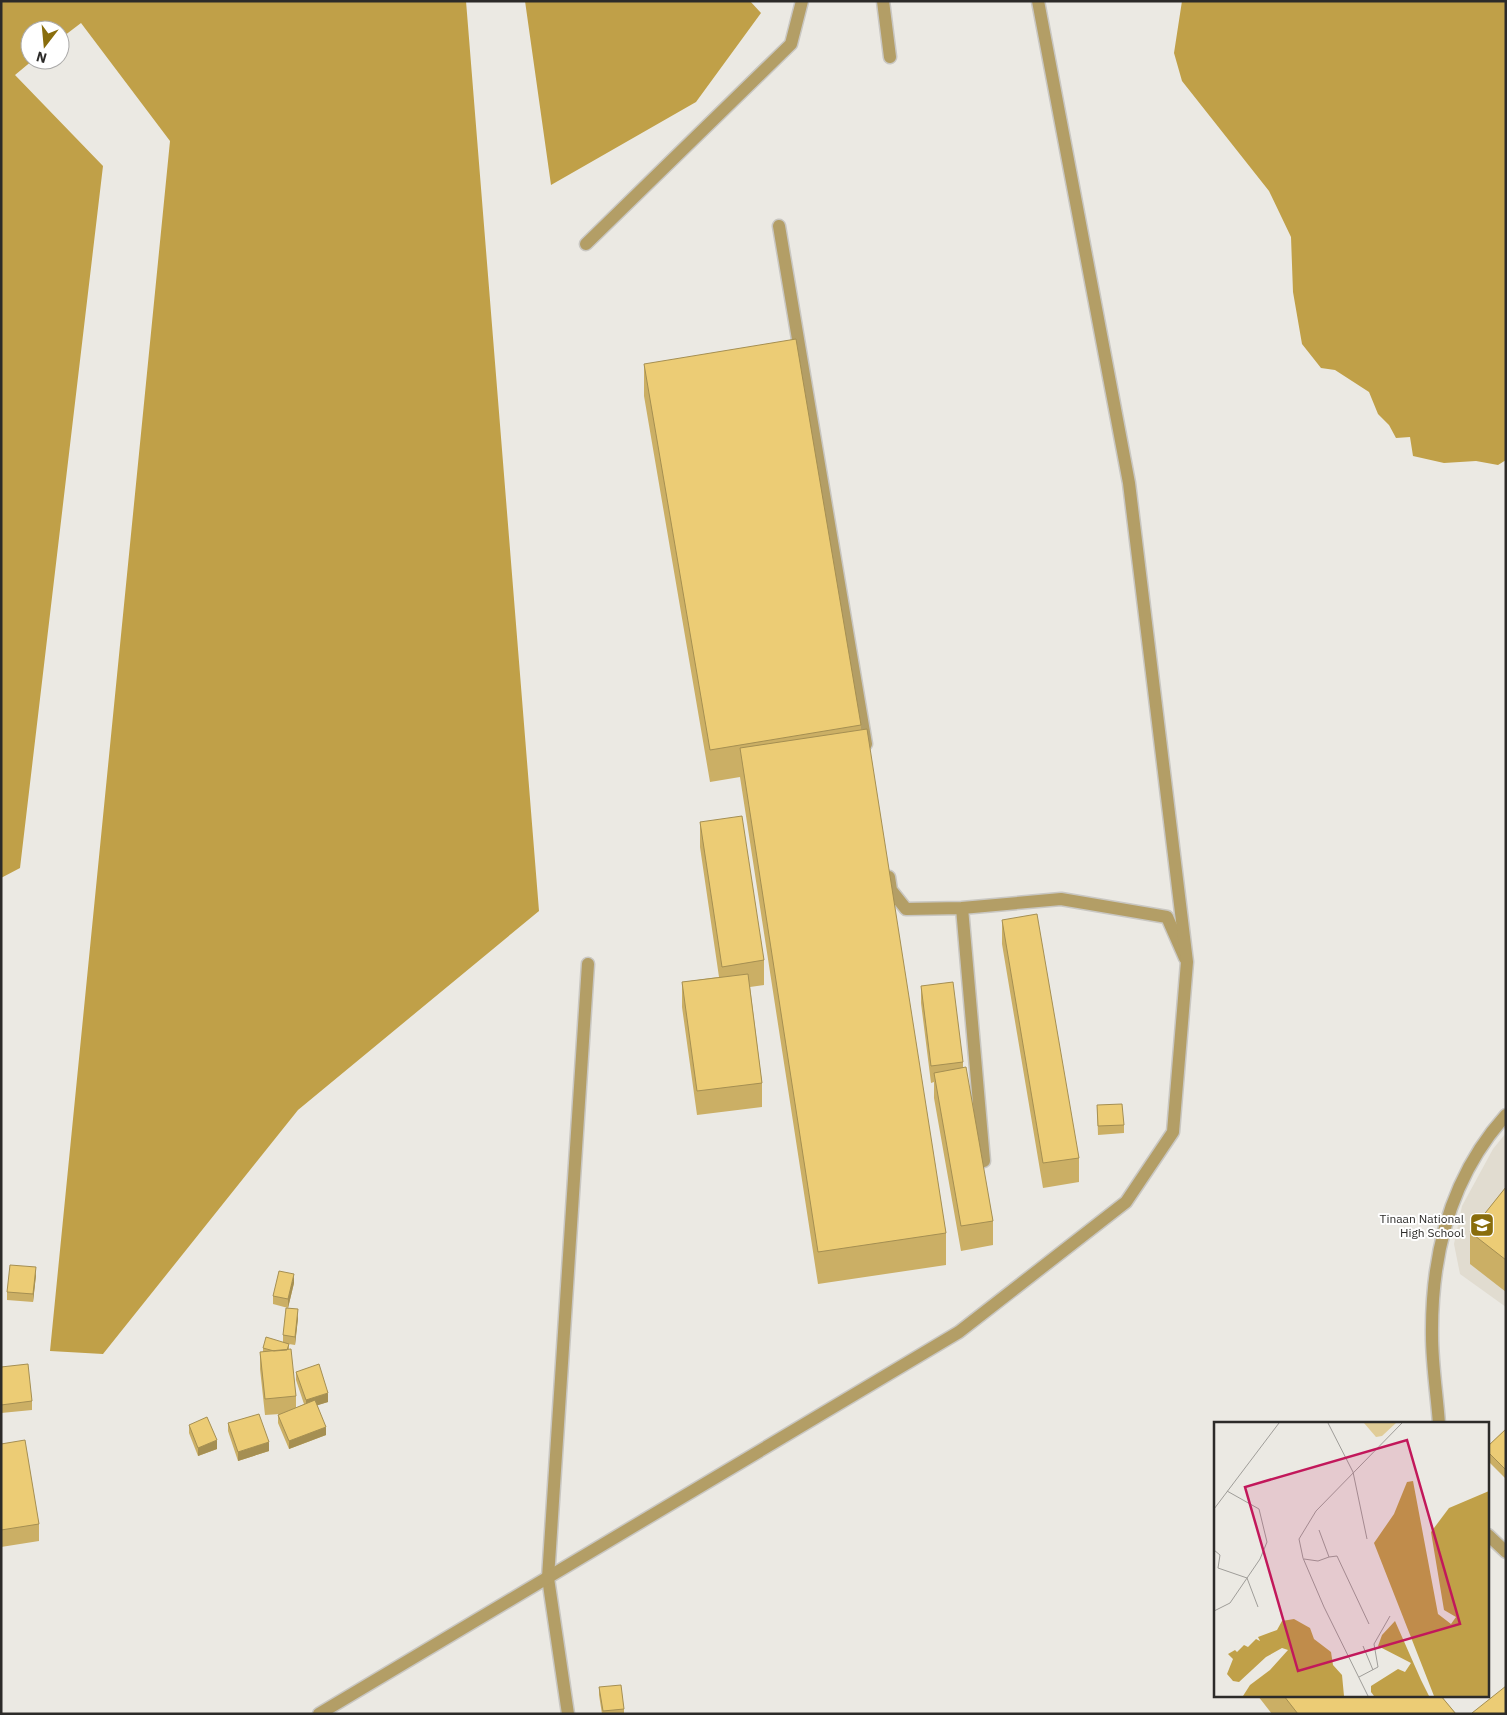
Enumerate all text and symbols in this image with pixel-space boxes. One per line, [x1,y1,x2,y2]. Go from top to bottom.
north arrow [20,20,70,70]
text: N [34,47,49,68]
place label: Tinaan National High School [1380,1211,1464,1240]
school or university icon: Tinaan National High School [1469,1212,1495,1238]
inset map [1214,1422,1490,1698]

